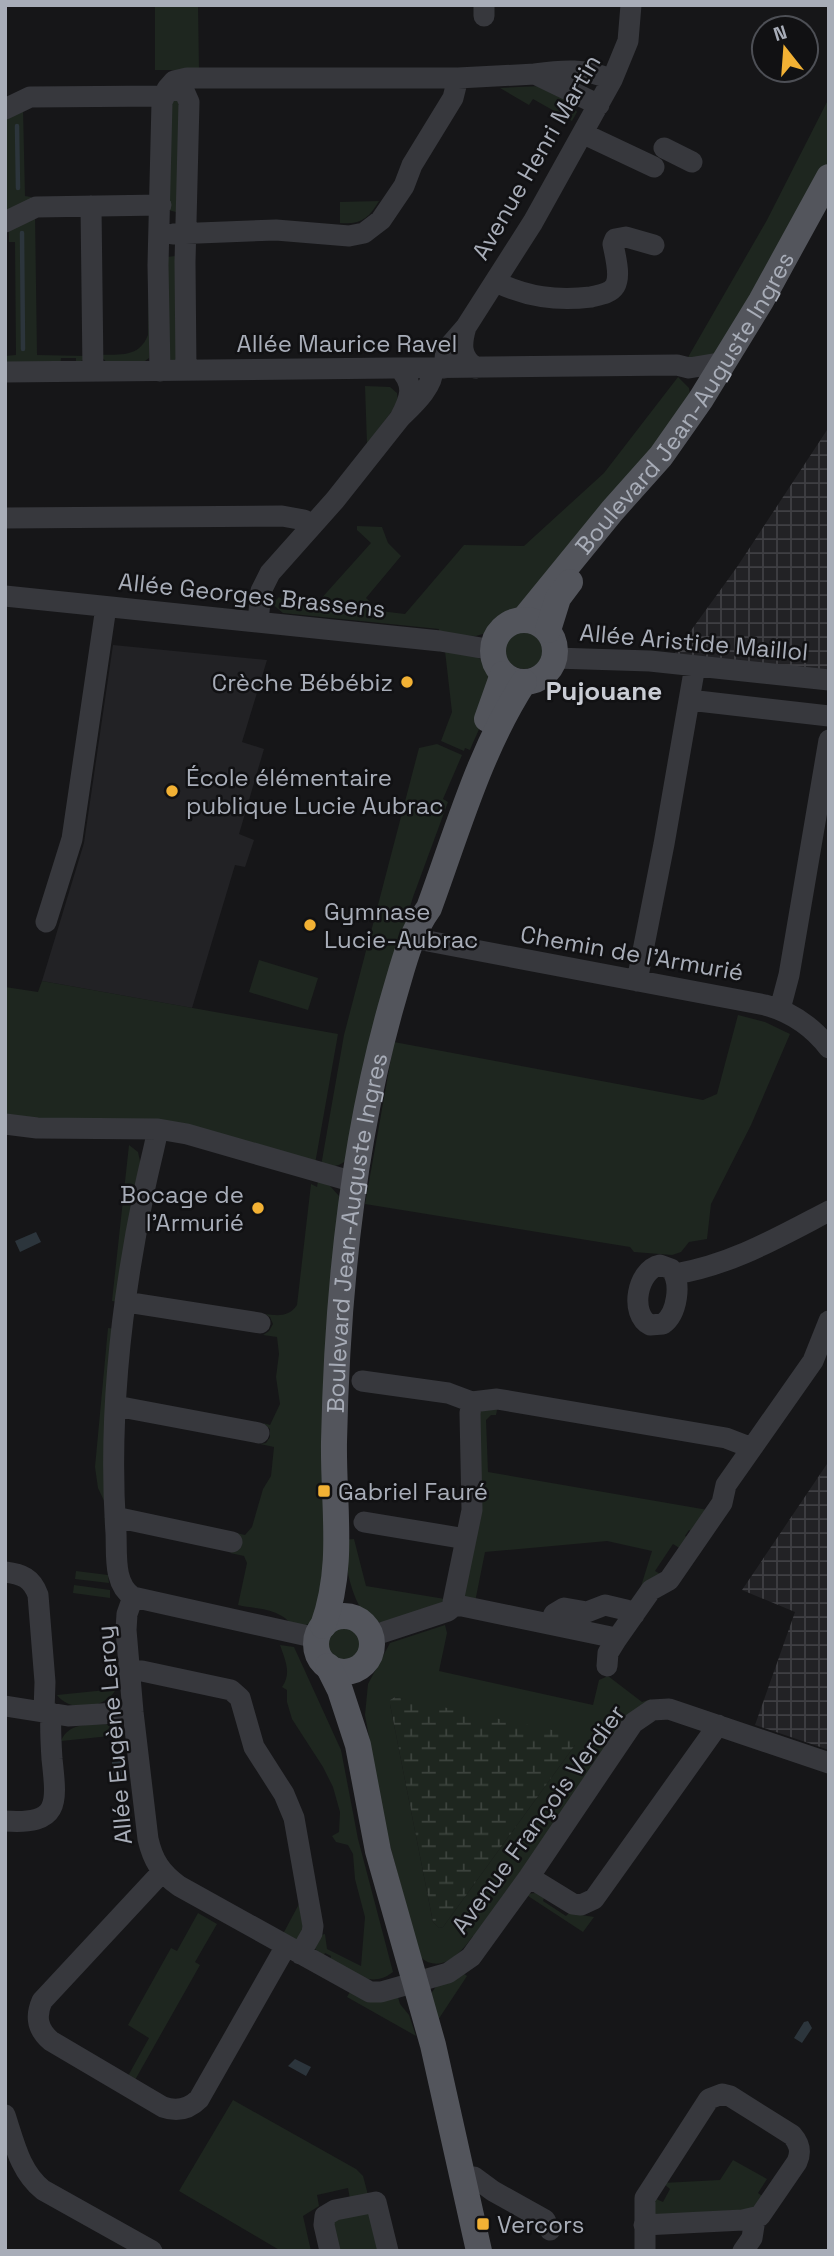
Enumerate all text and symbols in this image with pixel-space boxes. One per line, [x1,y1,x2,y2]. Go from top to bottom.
north arrow [750,14,820,84]
text: N [770,19,790,47]
street label: Avenue Henri Martin [465,49,607,265]
street label: Boulevard Jean-Auguste Ingres [568,246,801,560]
street label: Allée Maurice Ravel [237,328,457,359]
street label: Allée Georges Brassens [117,566,387,624]
street label: Allée Aristide Maillol [578,617,810,667]
place label: Crèche Bébébiz [212,667,393,698]
marker: Crèche Bébébiz [399,674,415,690]
district label: Pujouane [546,674,662,708]
place label: École élémentaire publique Lucie Aubrac [186,762,444,821]
marker: École élémentaire publique Lucie Aubrac [164,783,180,799]
place label: Gymnase Lucie-Aubrac [324,896,478,955]
marker: Gymnase Lucie-Aubrac [302,917,318,933]
street label: Chemin de l'Armurié [518,918,746,988]
street label: Boulevard Jean-Auguste Ingres [319,1049,394,1414]
place label: Bocage de l'Armurié [120,1179,244,1238]
marker: Bocage de l'Armurié [250,1200,266,1216]
place label: Gabriel Fauré [338,1476,488,1507]
marker: Gabriel Fauré [316,1483,332,1499]
street label: Allée Eugène Leroy [89,1624,139,1846]
street label: Avenue François Verdier [444,1698,632,1940]
place label: Vercors [497,2209,584,2240]
marker: Vercors [475,2216,491,2232]

